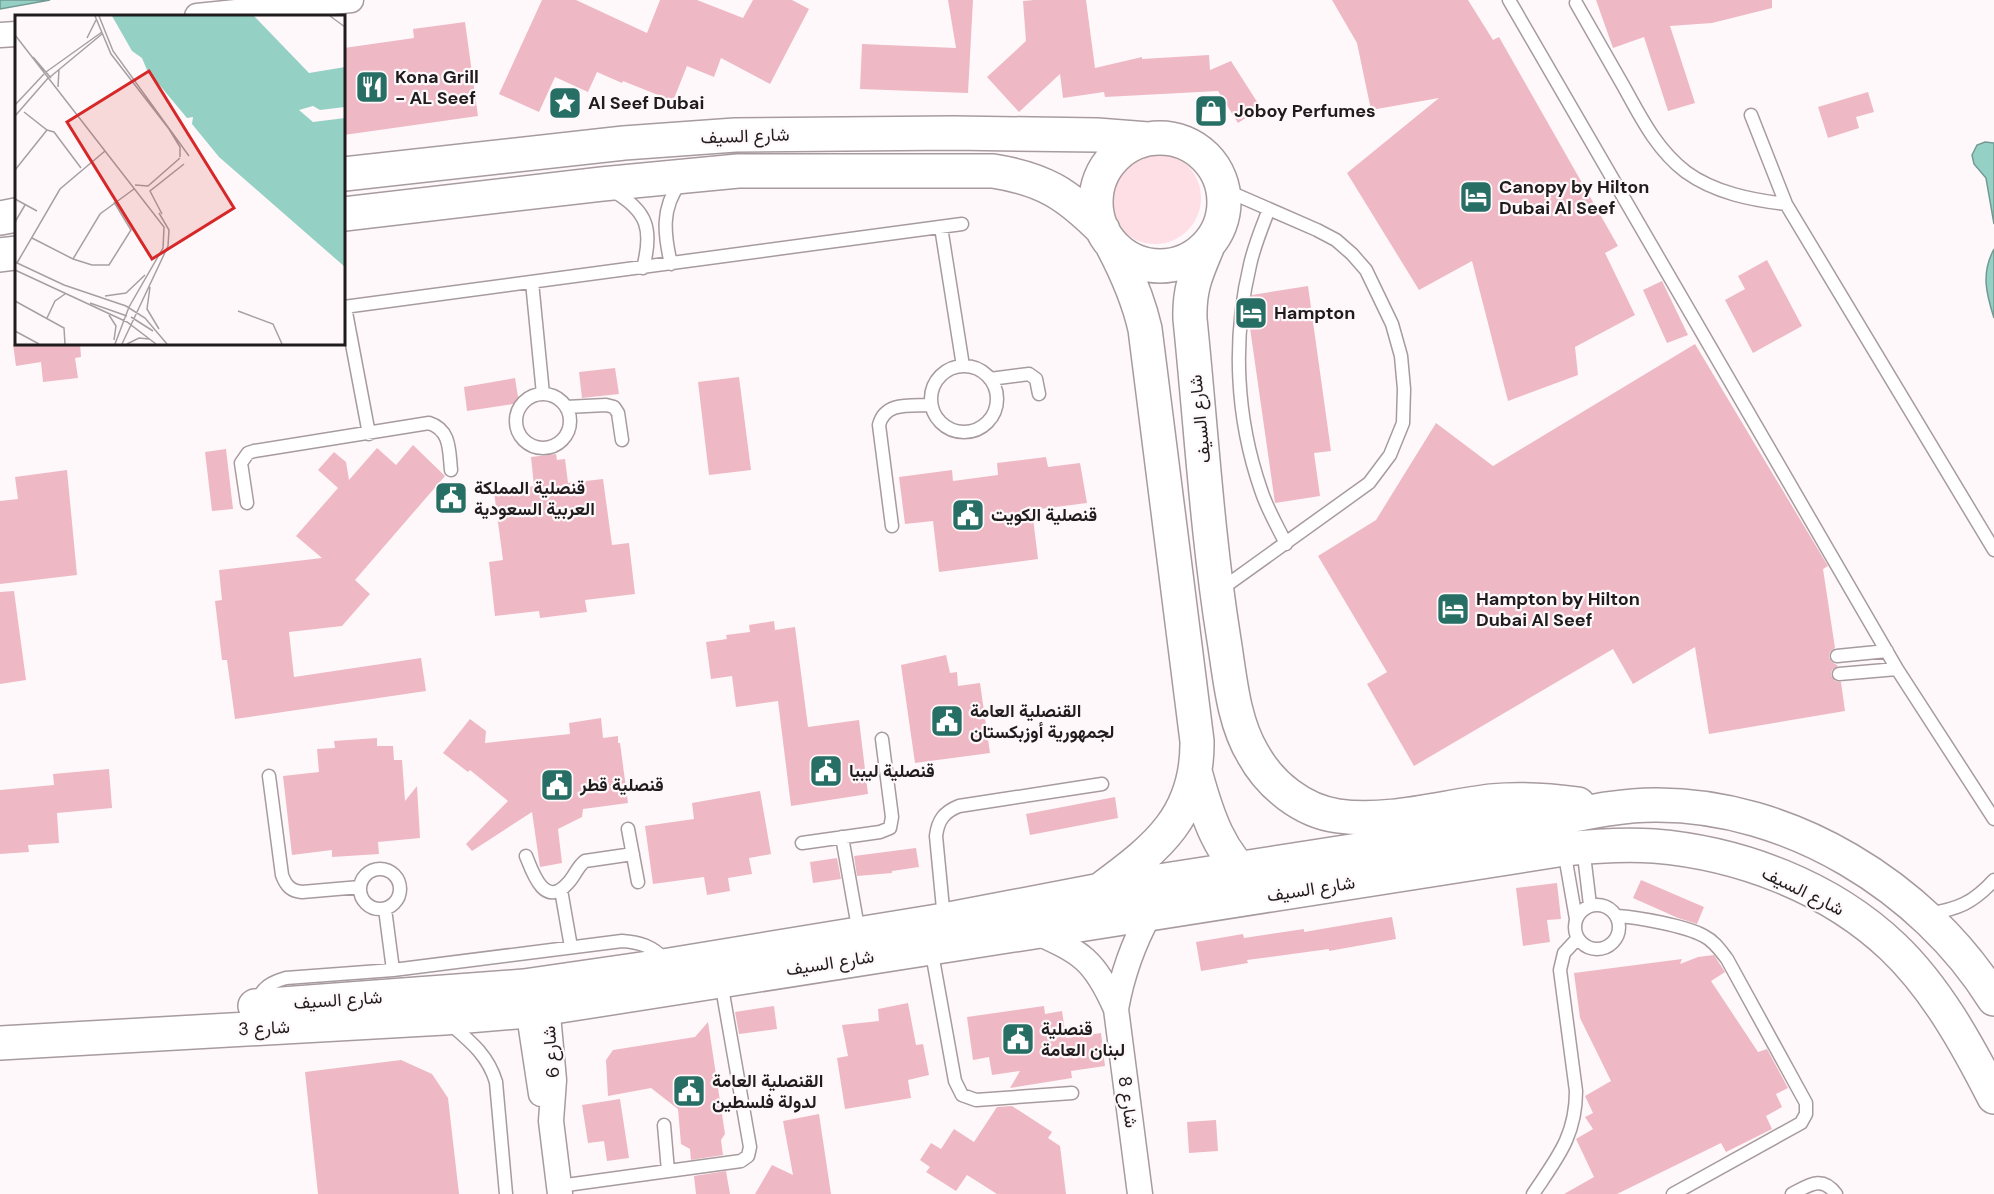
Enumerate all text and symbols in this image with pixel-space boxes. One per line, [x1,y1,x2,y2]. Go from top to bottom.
inset map [15,15,345,345]
place label: Kona Grill - AL Seef [395,65,479,110]
restaurant icon: Kona Grill - AL Seef [354,69,390,105]
place icon: Al Seef Dubai [547,85,583,121]
place label: Al Seef Dubai [588,91,704,115]
shop icon: Joboy Perfumes [1193,93,1229,129]
place label: Joboy Perfumes [1234,99,1376,123]
street label: شارع السيف [700,122,790,150]
place label: Canopy by Hilton Dubai Al Seef [1499,175,1649,220]
hotel icon: Canopy by Hilton Dubai Al Seef [1458,179,1494,215]
hotel icon: Hampton [1233,295,1269,331]
place label: Hampton [1274,301,1355,325]
street label: شارع السيف [1183,374,1217,464]
place label: قنصلية المملكة العربية السعودية [474,476,595,521]
public building icon: قنصلية المملكة العربية السعودية [433,480,469,516]
public building icon: قنصلية الكويت [950,497,986,533]
place label: قنصلية الكويت [991,503,1097,527]
place label: Hampton by Hilton Dubai Al Seef [1476,587,1640,632]
hotel icon: Hampton by Hilton Dubai Al Seef [1435,591,1471,627]
place label: القنصلية العامة لجمهورية أوزبكستان [970,699,1115,744]
public building icon: القنصلية العامة لجمهورية أوزبكستان [929,703,965,739]
public building icon: قنصلية ليبيا [808,753,844,789]
place label: قنصلية ليبيا [849,759,935,783]
public building icon: قنصلية قطر [539,767,575,803]
place label: قنصلية قطر [579,773,664,797]
street label: شارع السيف [1758,861,1848,921]
street label: شارع السيف [1265,870,1357,908]
street label: شارع السيف [784,944,876,982]
street label: شارع السيف [293,985,383,1015]
street label: شارع 3 [238,1015,290,1041]
place label: قنصلية لبنان العامة [1041,1017,1125,1062]
public building icon: قنصلية لبنان العامة [1000,1021,1036,1057]
street label: شارع 6 [537,1025,565,1079]
place label: القنصلية العامة لدولة فلسطين [712,1069,823,1114]
public building icon: القنصلية العامة لدولة فلسطين [671,1073,707,1109]
street label: شارع 8 [1113,1075,1143,1129]

